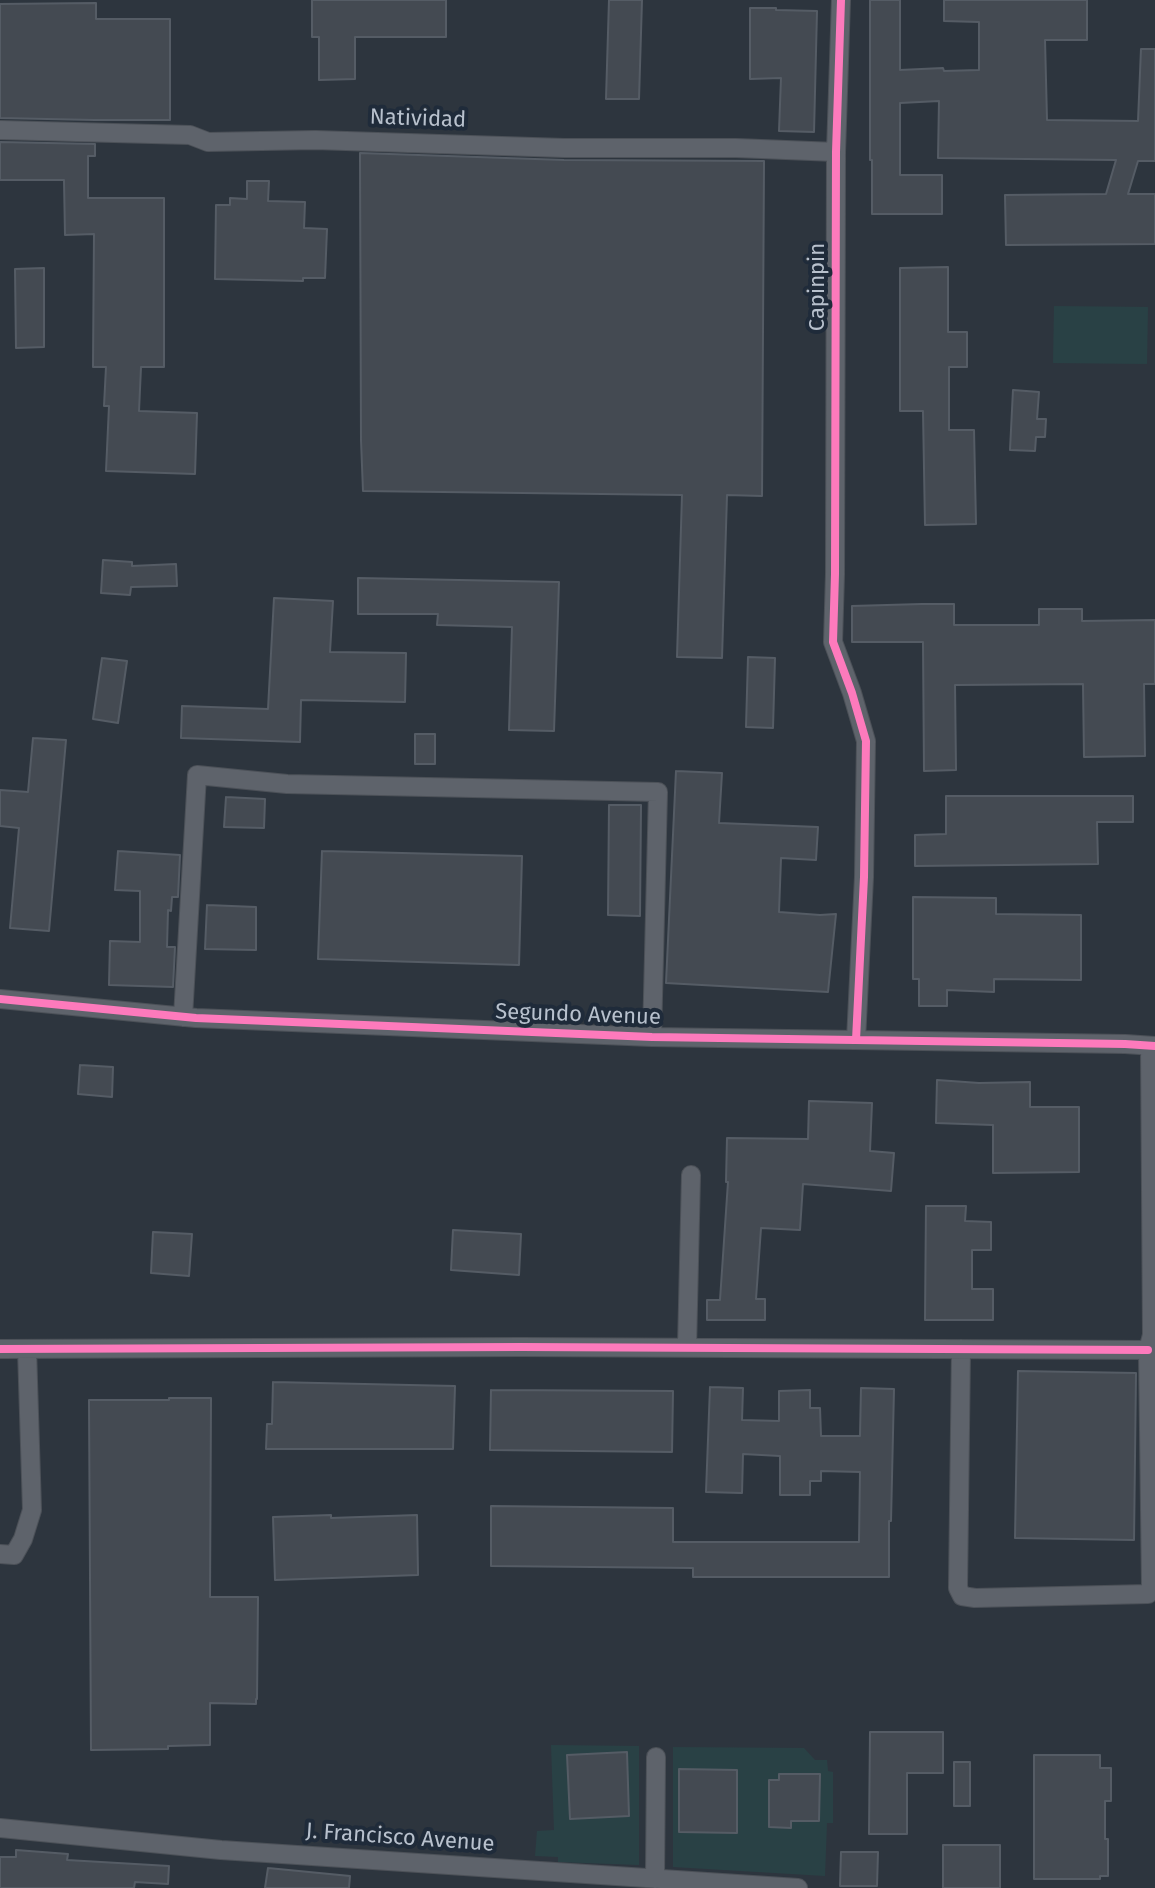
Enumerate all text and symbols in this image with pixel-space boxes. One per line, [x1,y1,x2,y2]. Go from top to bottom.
street label: Natividad [369,104,467,134]
street label: Capinpin [805,243,831,331]
street label: Segundo Avenue [495,999,661,1031]
street label: J. Francisco Avenue [305,1818,495,1858]

